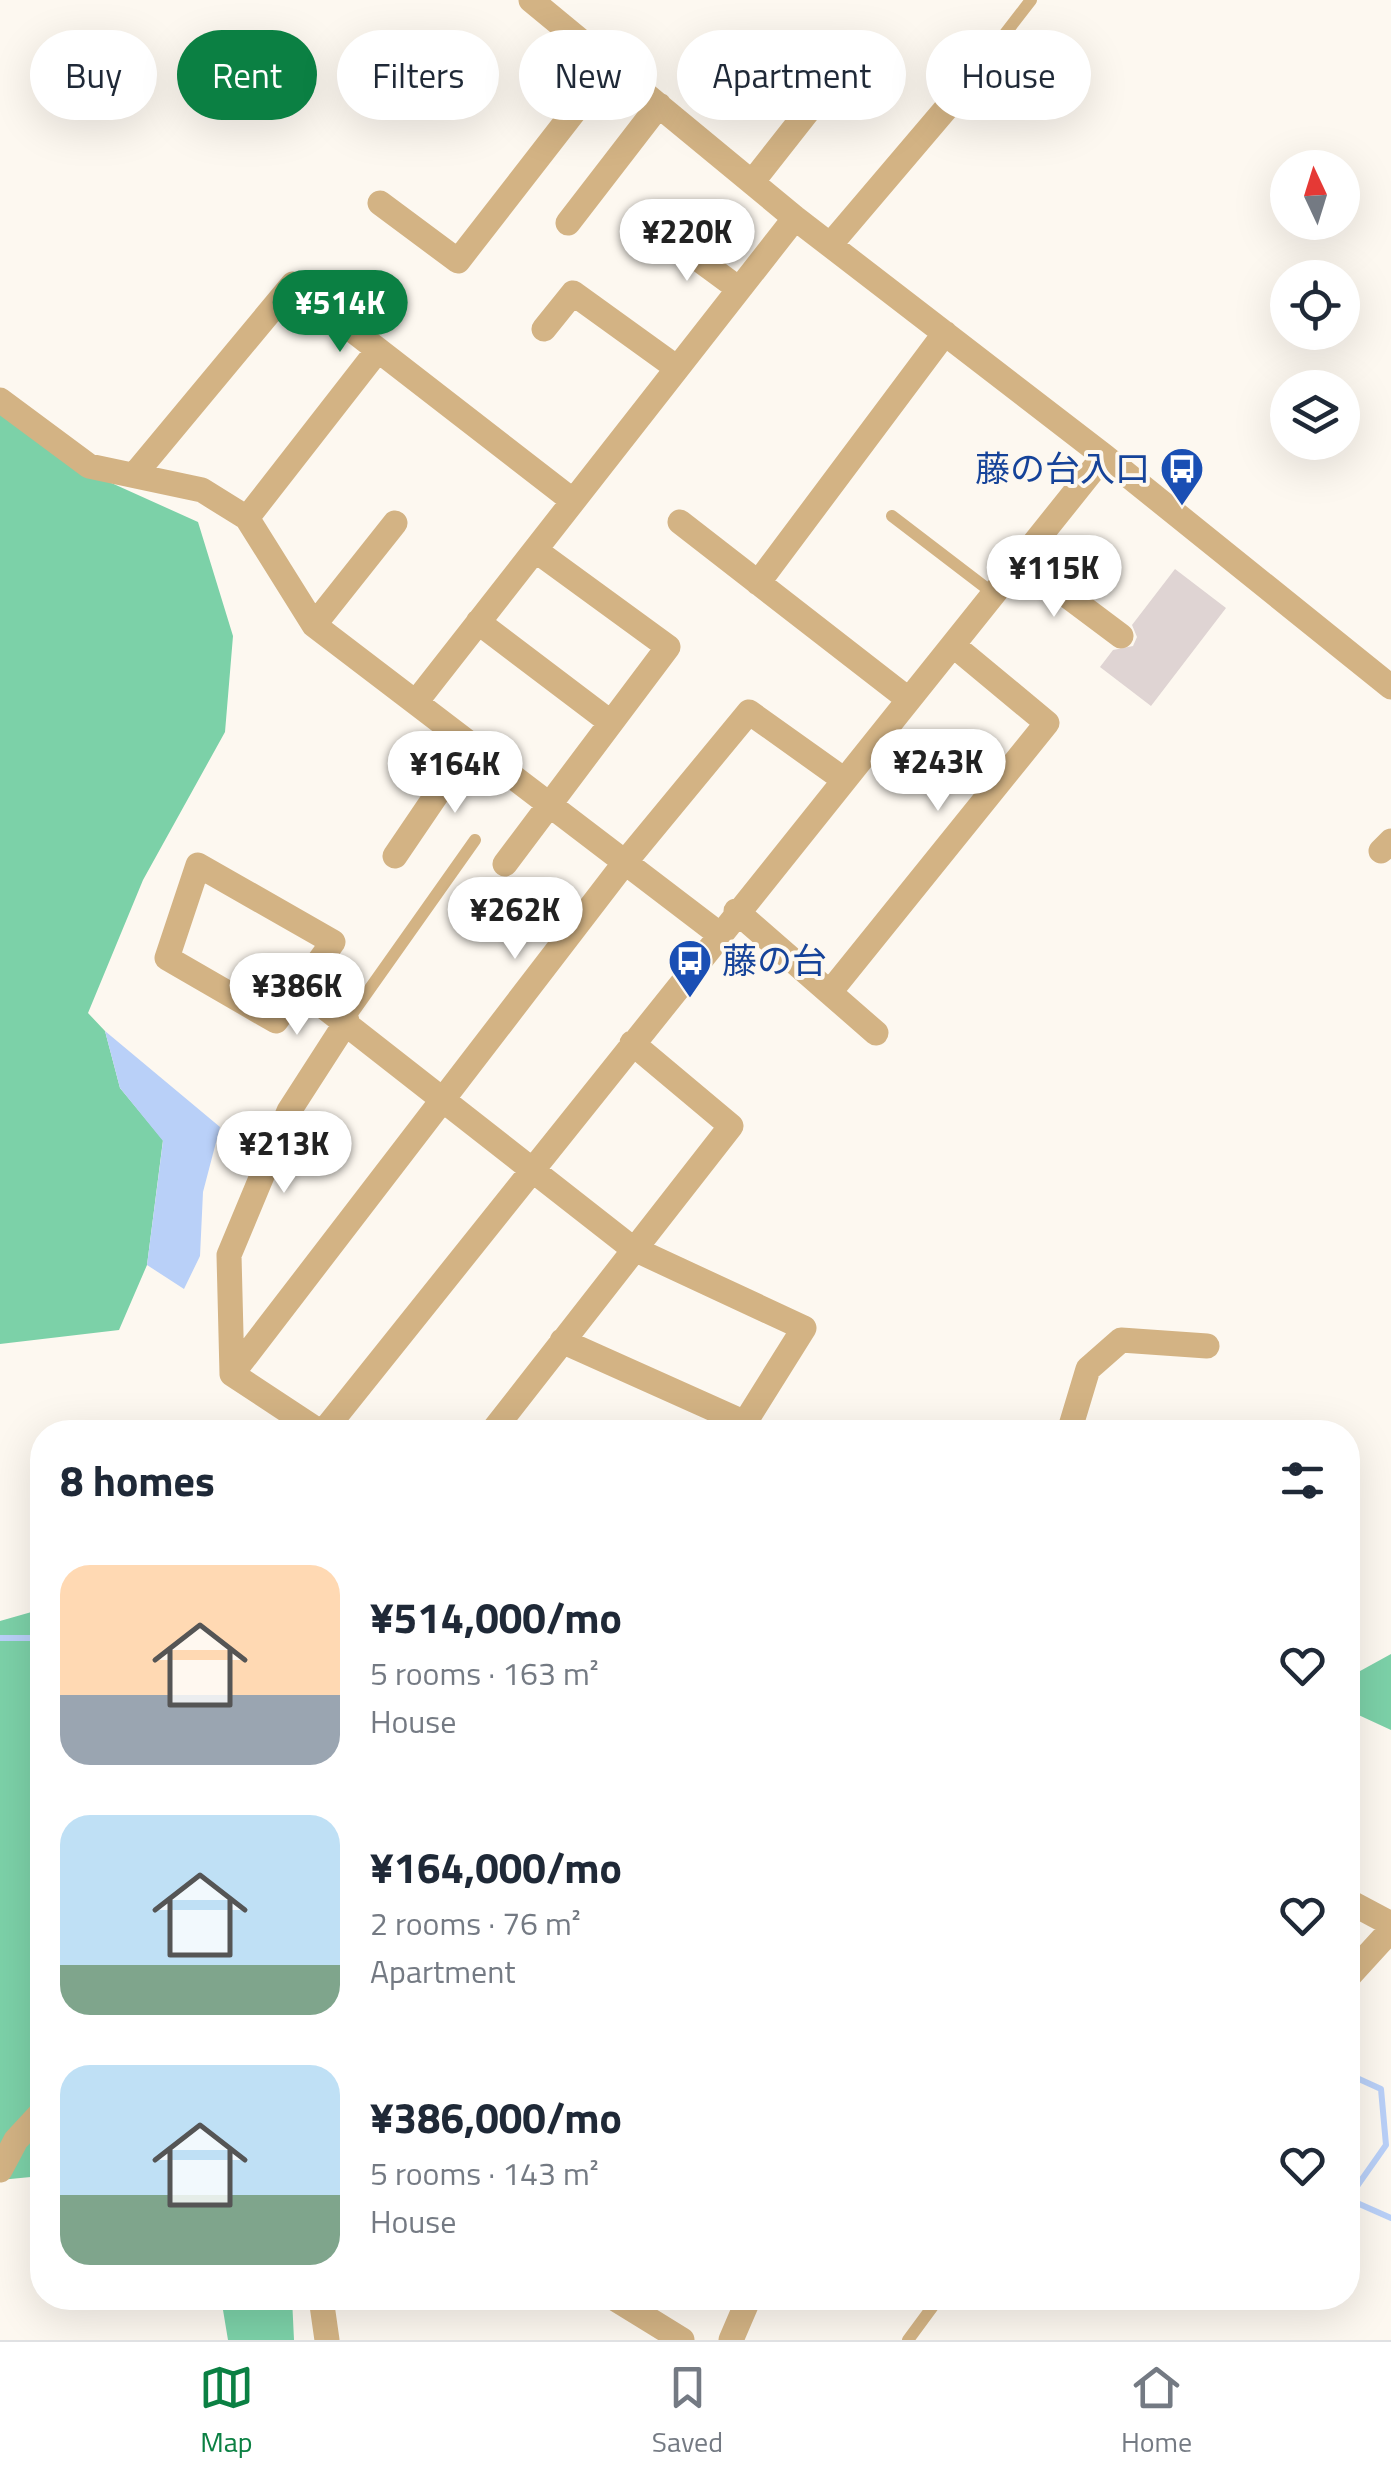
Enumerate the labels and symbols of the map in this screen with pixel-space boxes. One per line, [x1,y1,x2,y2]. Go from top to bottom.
north arrow [1270,150,1360,240]
pin: ¥220K [617,199,757,284]
pin: ¥514K [270,270,410,355]
place label: 藤の台入口 [975,441,1150,495]
bus stop icon: 藤の台入口 [1159,446,1205,507]
pin: ¥115K [984,535,1124,620]
pin: ¥243K [868,729,1008,814]
pin: ¥164K [385,731,525,816]
pin: ¥262K [445,877,585,962]
place label: 藤の台 [722,933,827,987]
bus stop icon: 藤の台 [667,938,713,999]
pin: ¥386K [227,953,367,1038]
pin: ¥213K [214,1111,354,1196]

